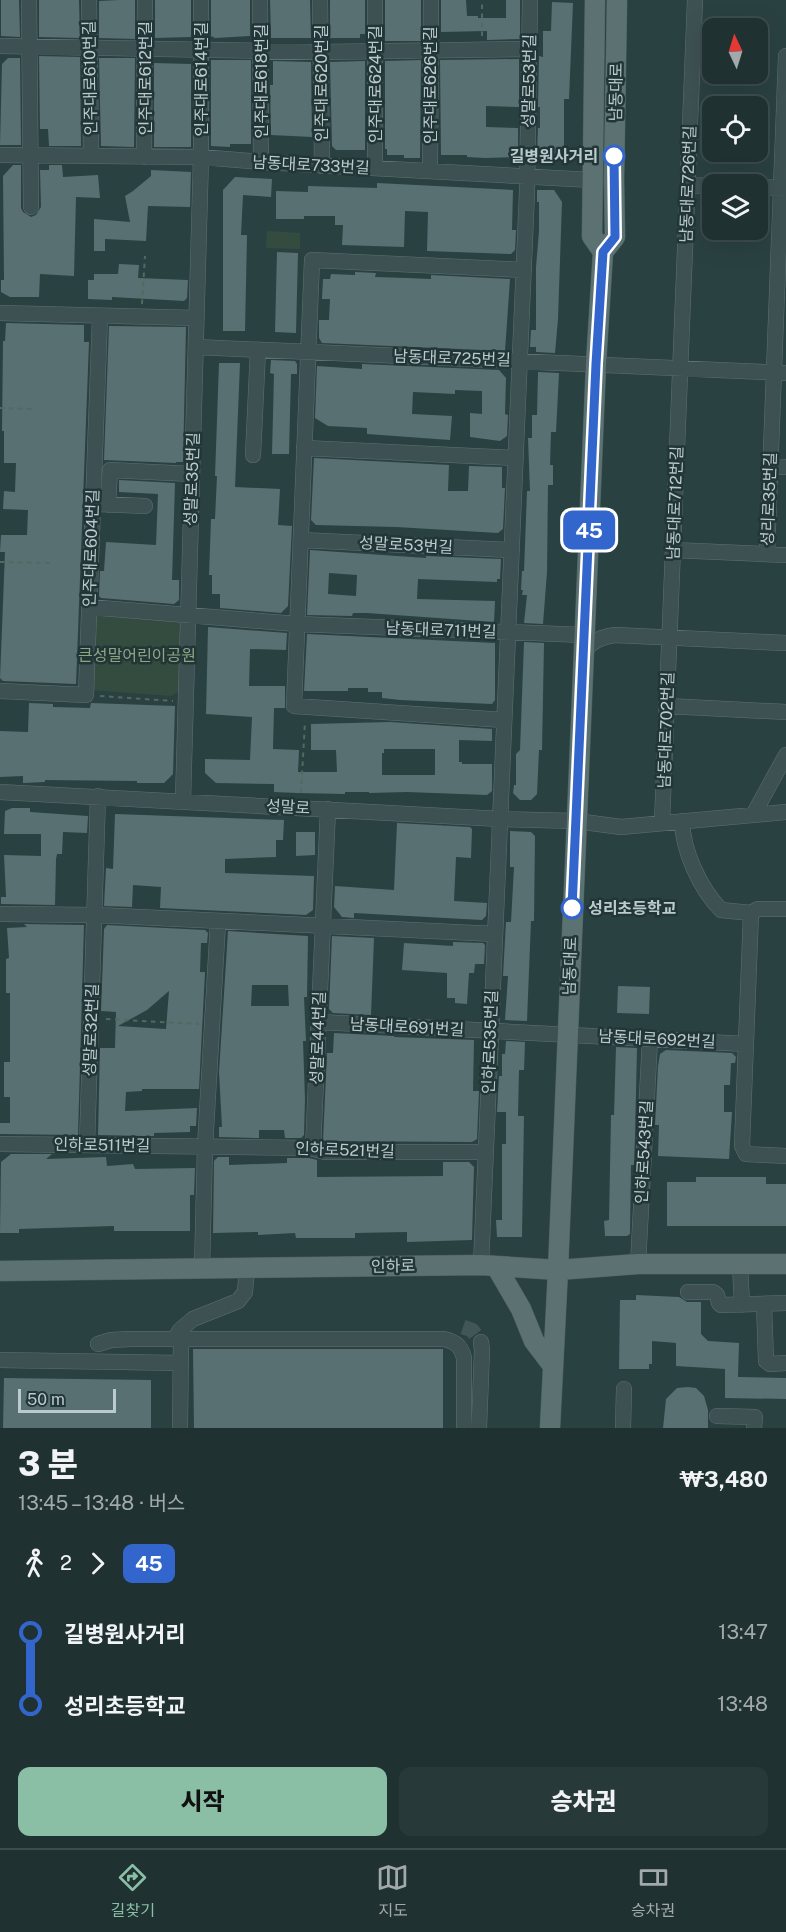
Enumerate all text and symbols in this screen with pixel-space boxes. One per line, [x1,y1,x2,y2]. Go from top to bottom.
north arrow [702,18,768,84]
map controls [702,18,768,240]
street label: 인주대로610번길 [80,21,100,135]
street label: 인주대로612번길 [136,21,155,135]
street label: 인주대로614번길 [192,22,211,136]
street label: 인주대로618번길 [252,23,271,139]
street label: 인주대로620번길 [312,24,331,142]
street label: 인주대로624번길 [366,25,385,143]
street label: 인주대로626번길 [421,26,440,144]
street label: 성말로53번길 [519,34,539,128]
street label: 남동대로 [606,62,626,122]
button: locate [702,96,768,162]
street label: 남동대로726번길 [676,125,700,243]
marker: 길병원사거리 [603,145,625,167]
place label: 길병원사거리 [510,147,598,166]
street label: 남동대로733번길 [252,152,370,178]
button: layers [702,174,768,240]
street label: 남동대로725번길 [393,346,511,370]
street label: 성말로35번길 [181,432,203,526]
street label: 남동대로712번길 [664,446,686,560]
street label: 성리로35번길 [758,452,780,546]
street label: 인주대로604번길 [79,489,103,607]
line badge: 45 [562,510,616,550]
text: 45 [575,518,603,543]
street label: 성말로53번길 [359,533,453,557]
street label: 남동대로711번길 [385,619,497,641]
park label: 큰성말어린이공원 [78,646,196,665]
street label: 남동대로702번길 [654,671,678,789]
street label: 성말로 [265,796,311,818]
marker: 성리초등학교 [561,897,583,919]
place label: 성리초등학교 [588,899,677,918]
street label: 남동대로 [559,936,581,996]
street label: 성말로32번길 [80,983,102,1077]
street label: 인하로535번길 [479,990,501,1094]
street label: 성말로44번길 [307,991,329,1085]
street label: 남동대로691번길 [349,1015,465,1039]
street label: 남동대로692번길 [598,1026,716,1052]
street label: 인하로543번길 [632,1100,656,1204]
street label: 인하로511번길 [53,1135,151,1155]
street label: 인하로521번길 [295,1139,395,1161]
street label: 인하로 [371,1256,416,1276]
scale bar [18,1386,116,1414]
text: 50 m [27,1390,65,1409]
text: 3 분 [18,1445,78,1483]
text: ₩3,480 [679,1466,768,1492]
text: 13:45 – 13:48 · 버스 [18,1491,185,1515]
icon: walk [18,1547,51,1580]
icon: forward [81,1547,114,1580]
text: 2 [60,1551,72,1575]
text: 45 [135,1551,163,1576]
text: 13:47 [718,1620,768,1644]
text: 길병원사거리 [64,1621,185,1647]
text: 13:48 [717,1692,768,1716]
text: 성리초등학교 [64,1693,185,1719]
button: 시작 [18,1767,387,1836]
button: 승차권 [399,1767,768,1836]
tab: 길찾기 [111,1861,155,1921]
tab: 지도 [376,1861,409,1921]
tab: 승차권 [631,1861,675,1921]

